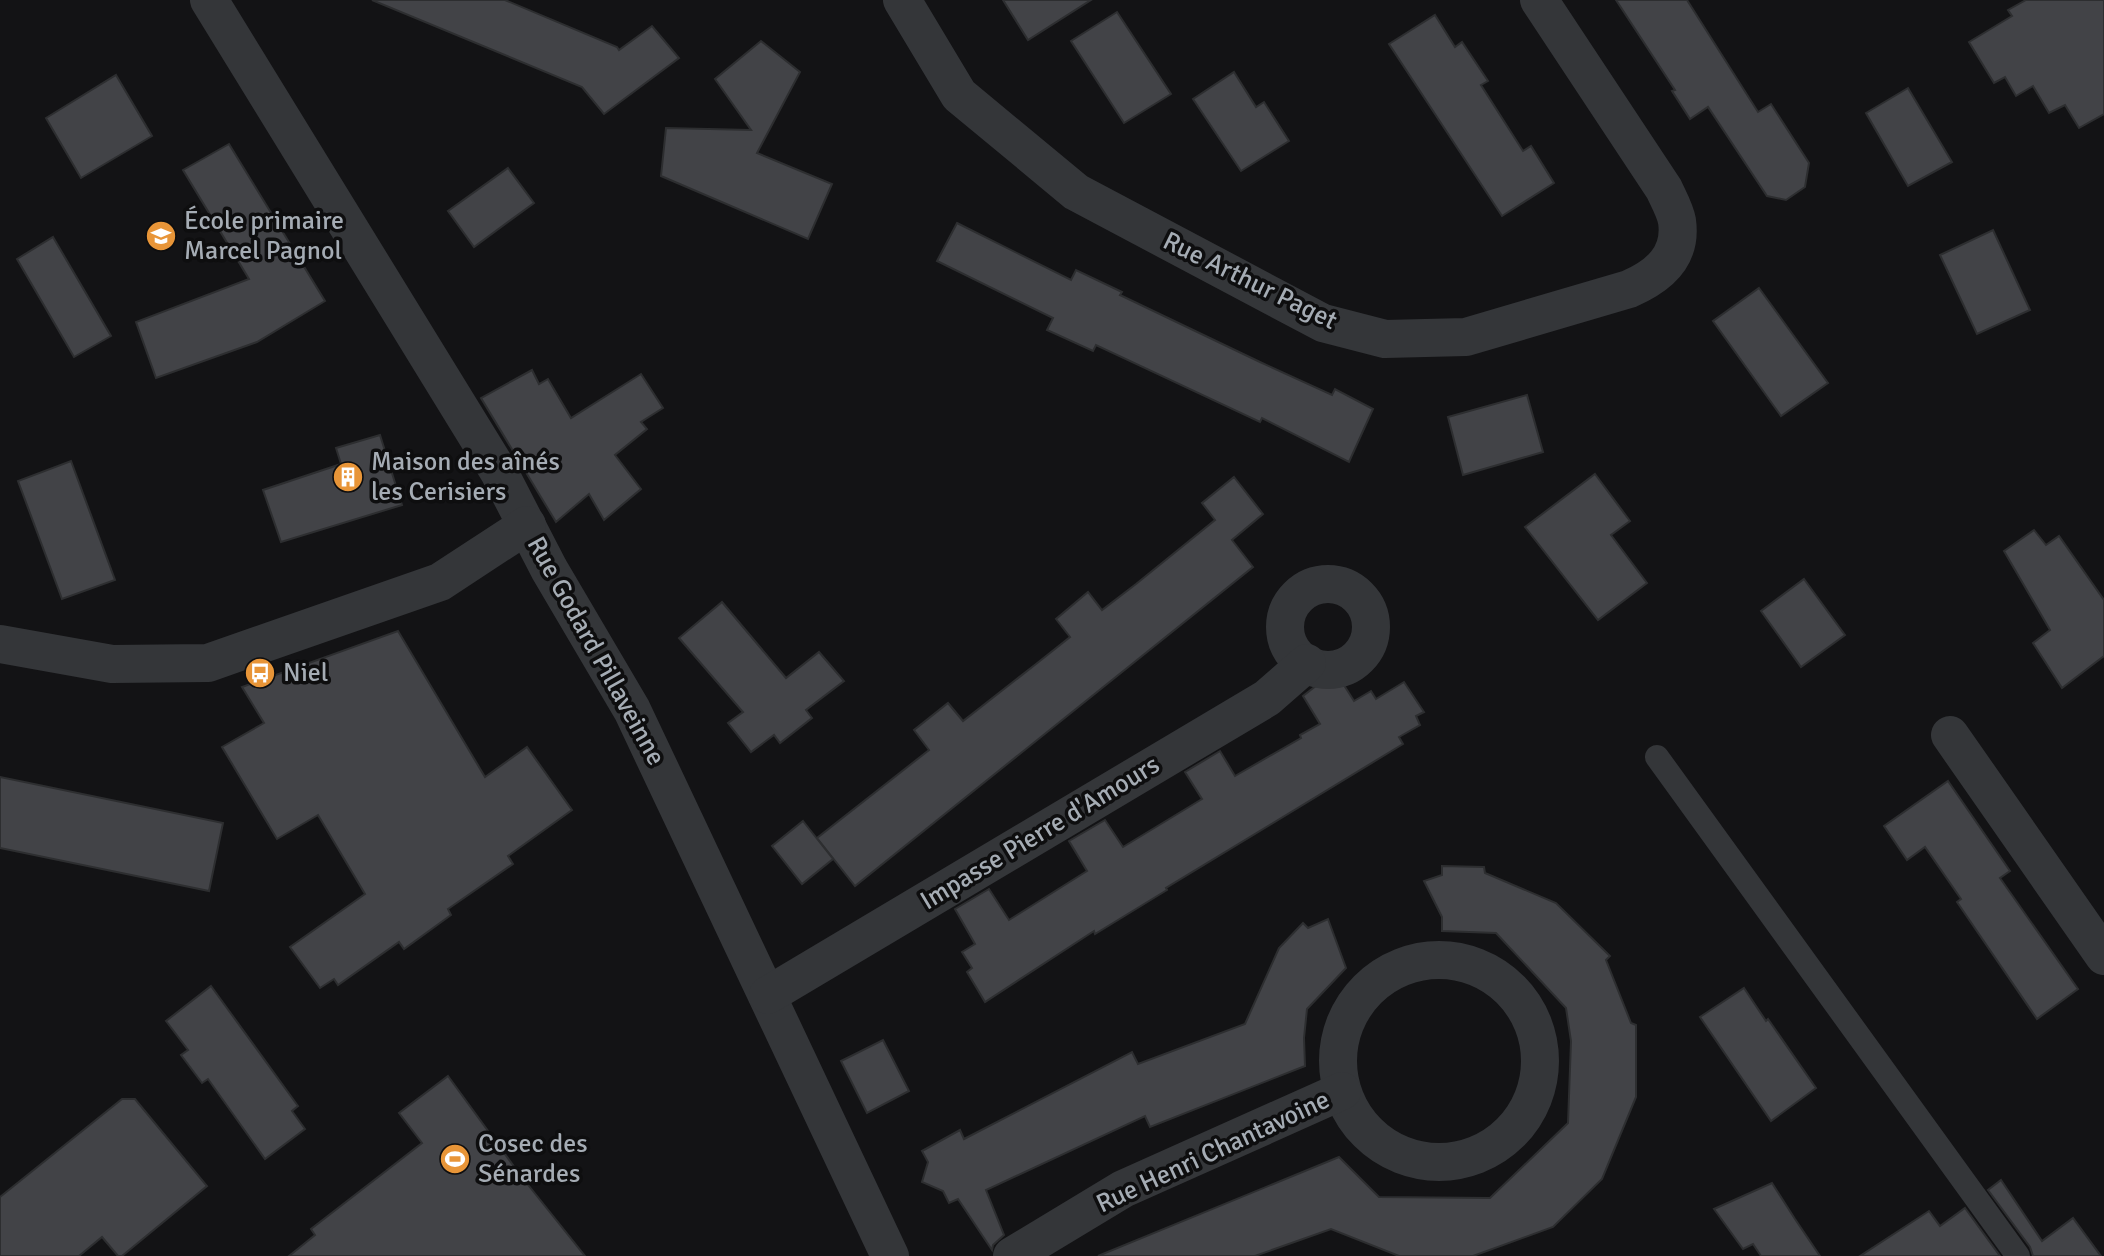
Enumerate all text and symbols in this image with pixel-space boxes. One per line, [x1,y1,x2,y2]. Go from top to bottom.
place label: École primaire Marcel Pagnol [184,205,344,267]
school or university icon: École primaire Marcel Pagnol [144,219,178,253]
street label: Rue Arthur Paget [1158,225,1342,337]
place label: Maison des aînés les Cerisiers [371,446,560,508]
building icon: Maison des aînés les Cerisiers [331,460,365,494]
street label: Rue Godard Pillaveinne [520,531,672,771]
bus stop icon: Niel [243,656,277,690]
place label: Niel [283,657,328,689]
street label: Impasse Pierre d'Amours [915,749,1165,917]
street label: Rue Henri Chantavoine [1091,1084,1335,1220]
place label: Cosec des Sénardes [478,1128,588,1190]
sports icon: Cosec des Sénardes [438,1142,472,1176]

